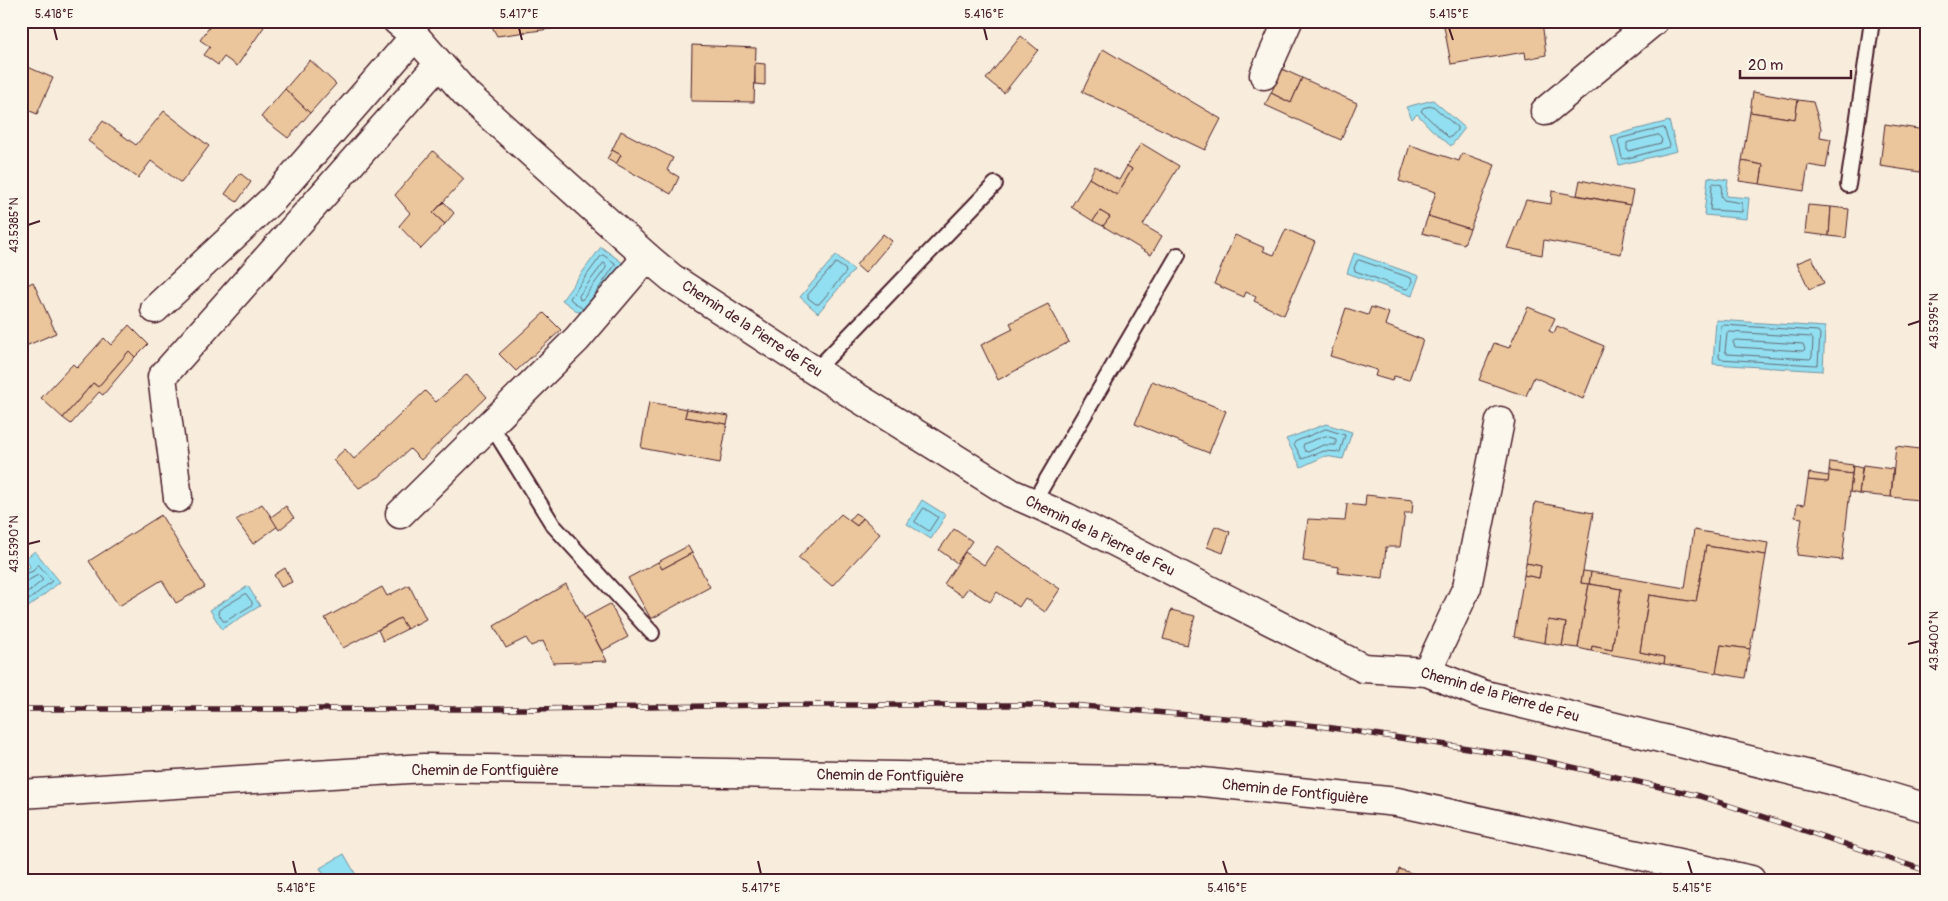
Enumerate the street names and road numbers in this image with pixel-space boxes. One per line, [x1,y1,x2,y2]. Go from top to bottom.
street label: Chemin de la Pierre de Feu [678,276,826,382]
street label: Chemin de la Pierre de Feu [1022,491,1178,581]
street label: Chemin de la Pierre de Feu [1418,663,1582,727]
street label: Chemin de Fontfiguière [412,761,559,780]
street label: Chemin de Fontfiguière [816,765,964,787]
street label: Chemin de Fontfiguière [1221,775,1370,809]

